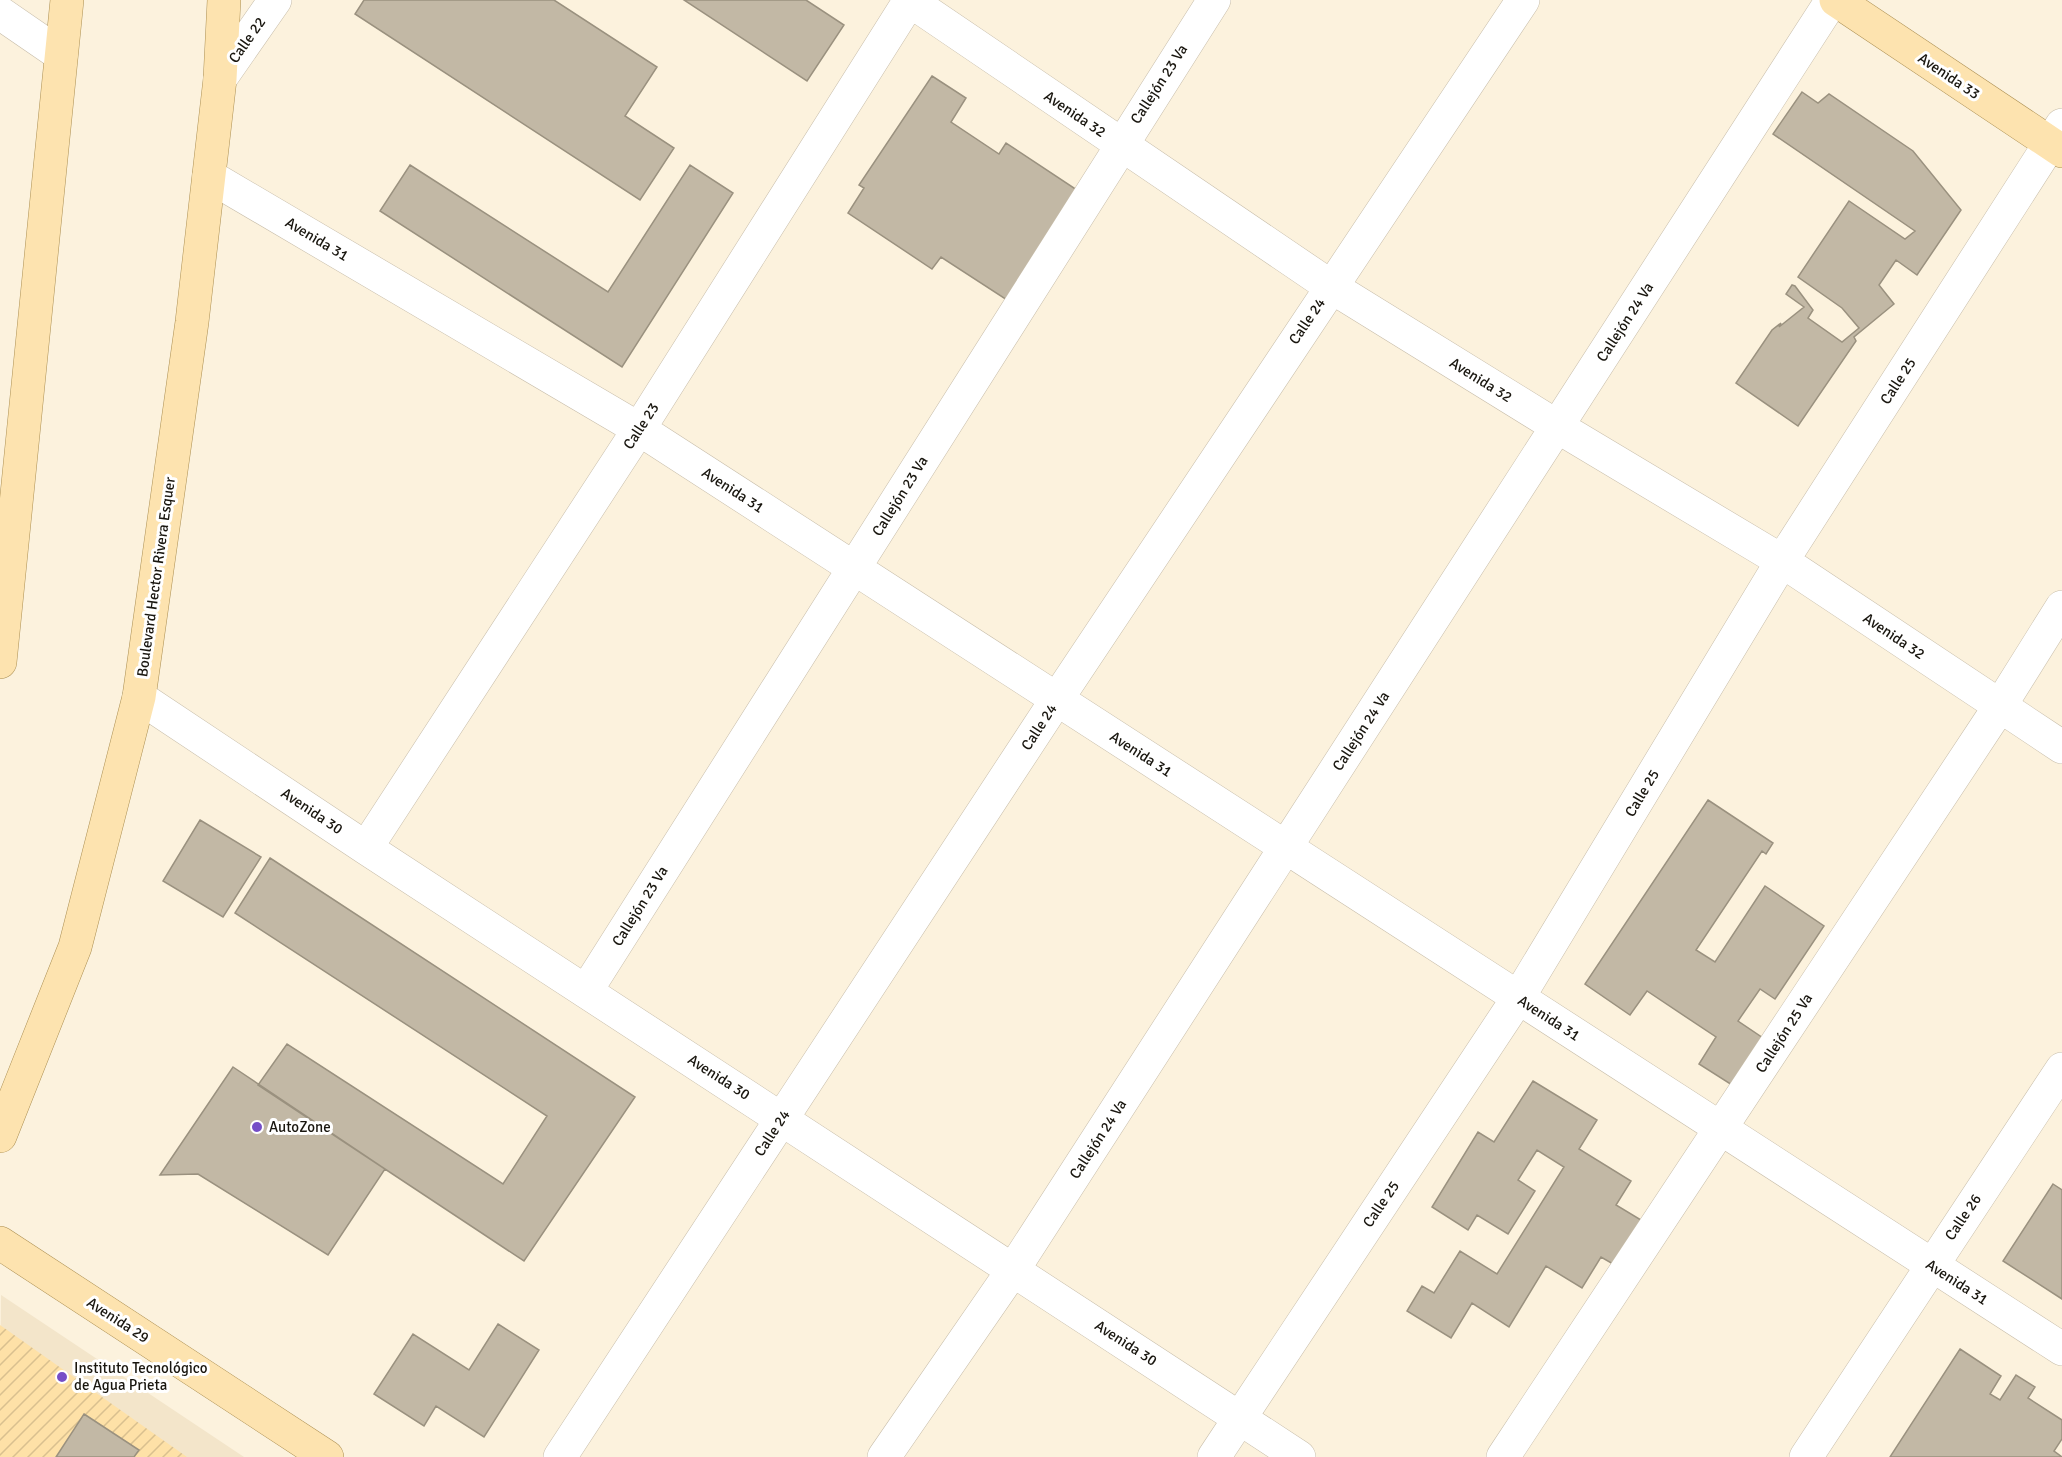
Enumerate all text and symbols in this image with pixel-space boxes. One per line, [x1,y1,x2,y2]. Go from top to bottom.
street label: Calle 22 [225,14,269,66]
street label: Callejón 23 Va [1127,41,1191,127]
street label: Avenida 33 [1915,49,1983,103]
street label: Avenida 32 [1041,87,1109,141]
street label: Avenida 31 [282,213,352,265]
street label: Callejón 24 Va [1593,279,1657,365]
street label: Calle 24 [1285,294,1329,348]
street label: Avenida 32 [1446,354,1516,406]
street label: Calle 25 [1876,354,1920,408]
street label: Calle 23 [619,399,663,453]
street label: Callejón 23 Va [868,453,932,539]
street label: Avenida 31 [699,463,767,517]
street label: Boulevard Hector Rivera Esquer [133,475,179,678]
street label: Avenida 32 [1860,609,1928,663]
street label: Callejón 24 Va [1329,688,1393,774]
street label: Calle 24 [1017,700,1061,754]
street label: Avenida 31 [1107,727,1175,781]
street label: Calle 25 [1621,766,1663,820]
street label: Avenida 30 [278,784,346,838]
street label: Callejón 23 Va [608,863,672,949]
street label: Callejón 25 Va [1752,990,1816,1076]
street label: Avenida 31 [1515,991,1583,1045]
street label: Avenida 30 [685,1050,753,1104]
street label: Callejón 24 Va [1066,1096,1130,1182]
street label: Calle 24 [750,1106,794,1160]
place label: AutoZone [269,1118,331,1136]
marker: AutoZone [250,1120,264,1134]
street label: Calle 25 [1359,1177,1403,1231]
street label: Calle 26 [1941,1190,1985,1244]
street label: Avenida 31 [1923,1255,1991,1309]
street label: Avenida 29 [84,1293,152,1347]
street label: Avenida 30 [1092,1316,1160,1370]
place label: Instituto Tecnológico de Agua Prieta [74,1359,208,1394]
marker: Instituto Tecnológico de Agua Prieta [55,1370,69,1384]

